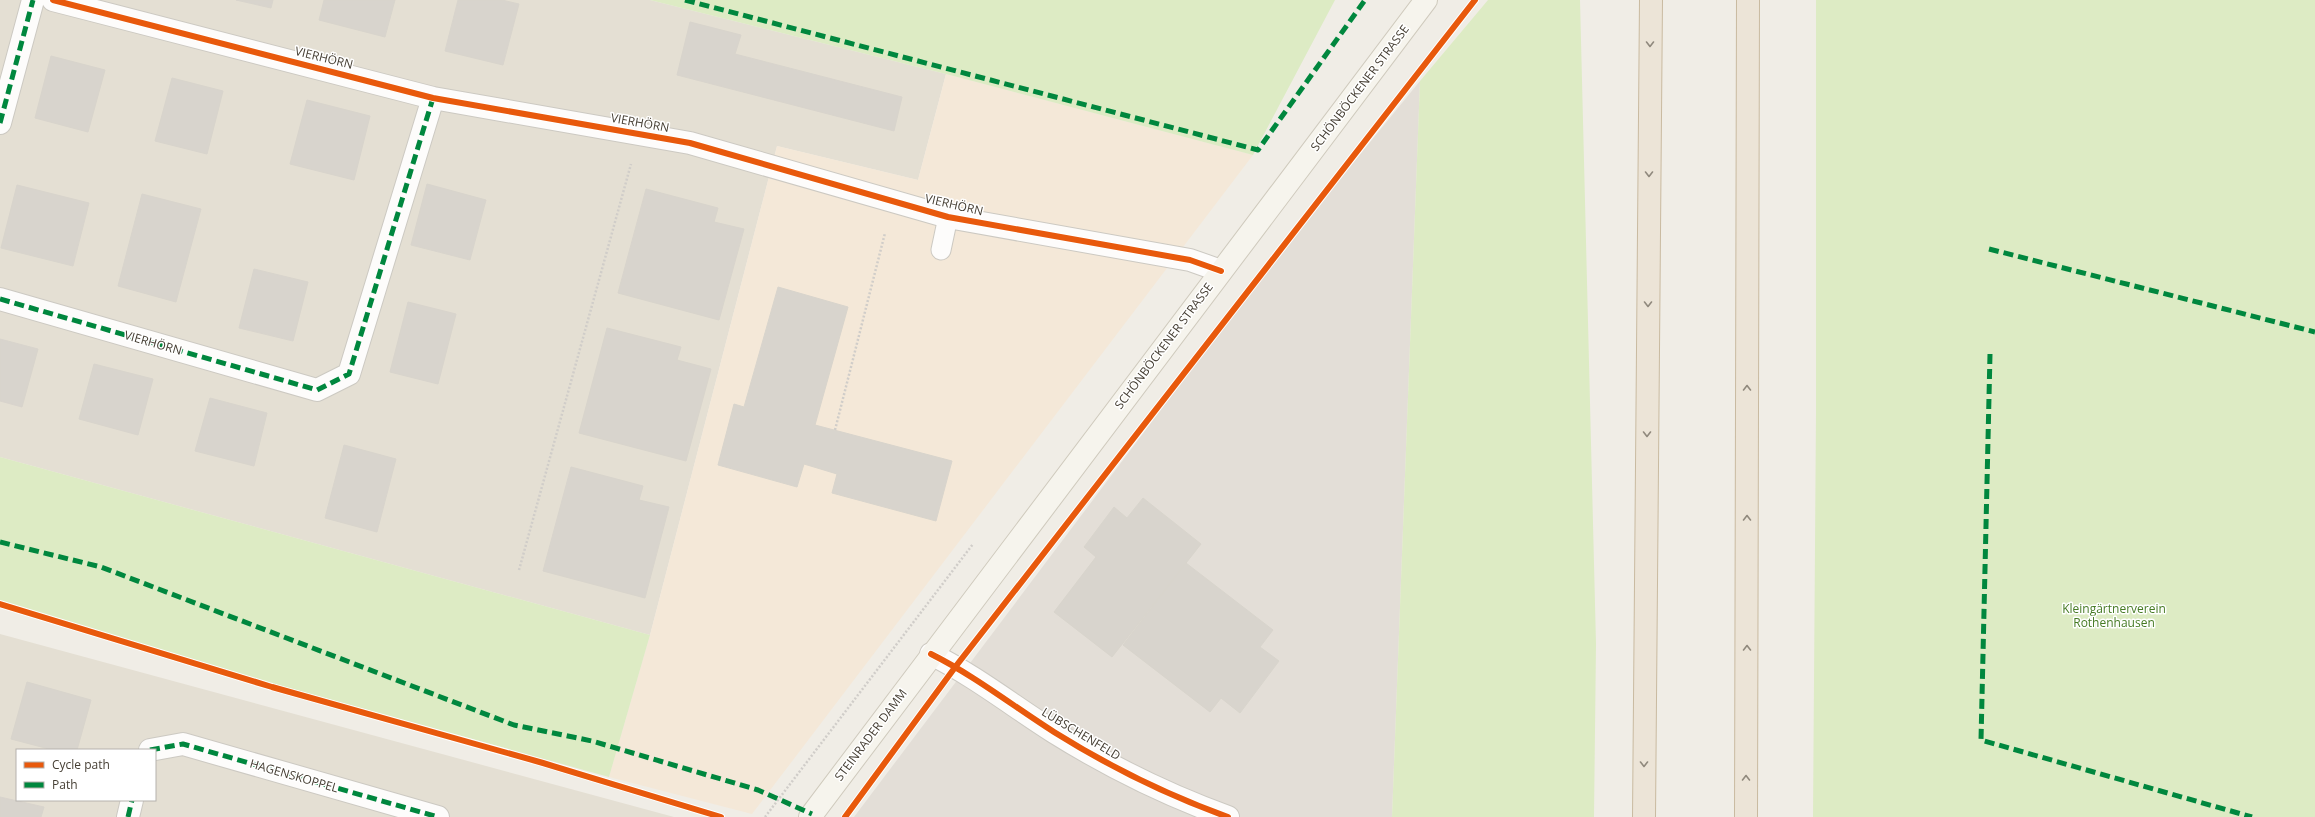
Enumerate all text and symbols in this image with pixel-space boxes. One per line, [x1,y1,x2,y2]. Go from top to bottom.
street label: SCHÖNBÖCKENER STRASSE [1306,21,1413,154]
one-way arrow [1646,41,1654,47]
street label: VIERHÖRN [293,42,355,73]
street label: VIERHÖRN [609,109,671,136]
one-way arrow [1645,171,1653,177]
street label: VIERHÖRN [923,190,985,219]
street label: SCHÖNBÖCKENER STRASSE [1110,279,1217,412]
one-way arrow [1644,301,1652,307]
street label: VIERHÖRN [122,326,184,359]
one-way arrow [1743,385,1751,391]
one-way arrow [1643,431,1651,437]
one-way arrow [1743,515,1751,521]
park label: Kleingärtnerverein Rothenhausen [2062,600,2166,631]
one-way arrow [1743,645,1751,651]
street label: STEINRADER DAMM [830,685,911,784]
street label: LÜBSCHENFELD [1039,703,1124,764]
legend [16,749,156,801]
street label: HAGENSKOPPEL [248,755,340,796]
text: Cycle path [52,756,110,773]
one-way arrow [1640,761,1648,767]
one-way arrow [1742,775,1750,781]
text: Path [52,776,78,793]

